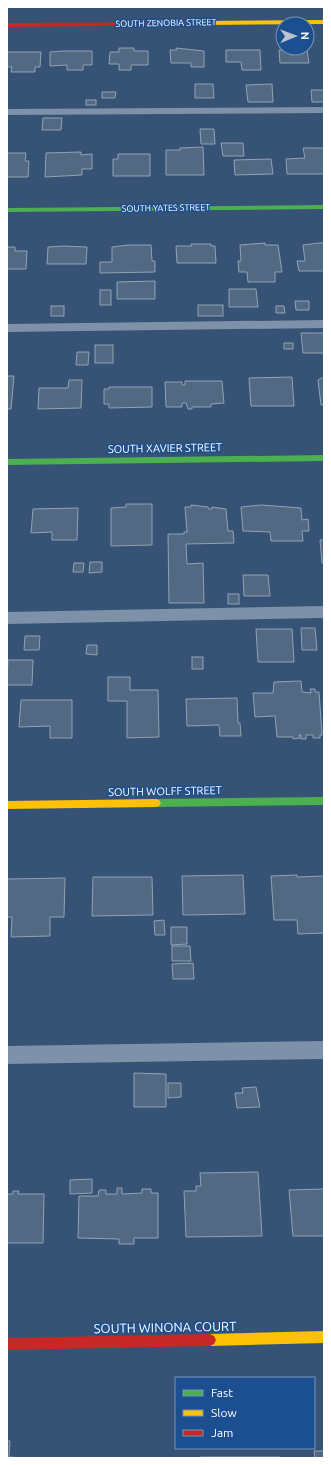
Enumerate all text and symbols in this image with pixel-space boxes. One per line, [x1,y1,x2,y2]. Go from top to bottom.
north arrow [275,16,315,56]
street label: SOUTH ZENOBIA STREET [115,17,217,29]
text: N [299,32,311,40]
street label: SOUTH YATES STREET [122,202,210,214]
street label: SOUTH XAVIER STREET [108,441,222,455]
street label: SOUTH WOLFF STREET [108,784,222,798]
street label: SOUTH WINONA COURT [94,1319,236,1335]
legend [175,1377,315,1449]
text: Fast [211,1386,233,1399]
text: Slow [211,1406,237,1419]
text: Jam [211,1426,233,1439]

